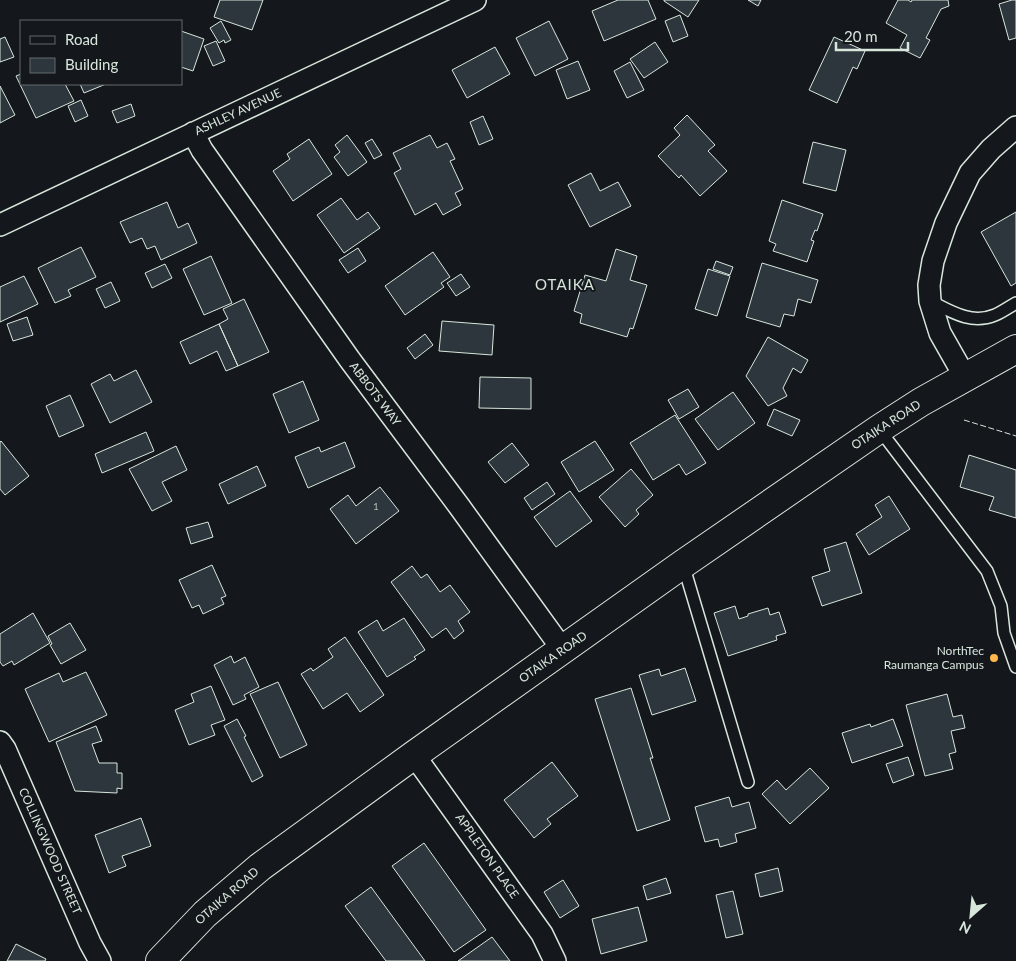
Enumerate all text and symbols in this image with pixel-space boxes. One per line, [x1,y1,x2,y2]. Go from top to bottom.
legend [20,20,182,85]
scale bar [836,20,908,52]
text: 20 m [844,27,878,45]
text: Road [65,30,98,48]
text: Building [65,55,118,73]
street label: ASHLEY AVENUE [192,85,284,138]
district label: OTAIKA [535,275,595,293]
street label: ABBOTS WAY [347,359,405,429]
street label: OTAIKA ROAD [848,397,923,453]
house number: 1 [373,500,379,512]
street label: OTAIKA ROAD [516,628,590,686]
place label: NorthTec Raumanga Campus [884,643,984,672]
marker: NorthTec Raumanga Campus [988,652,1000,664]
street label: COLLINGWOOD STREET [16,785,85,916]
street label: APPLETON PLACE [452,810,522,901]
street label: OTAIKA ROAD [192,864,262,927]
north arrow [946,891,996,941]
text: N [956,918,974,938]

